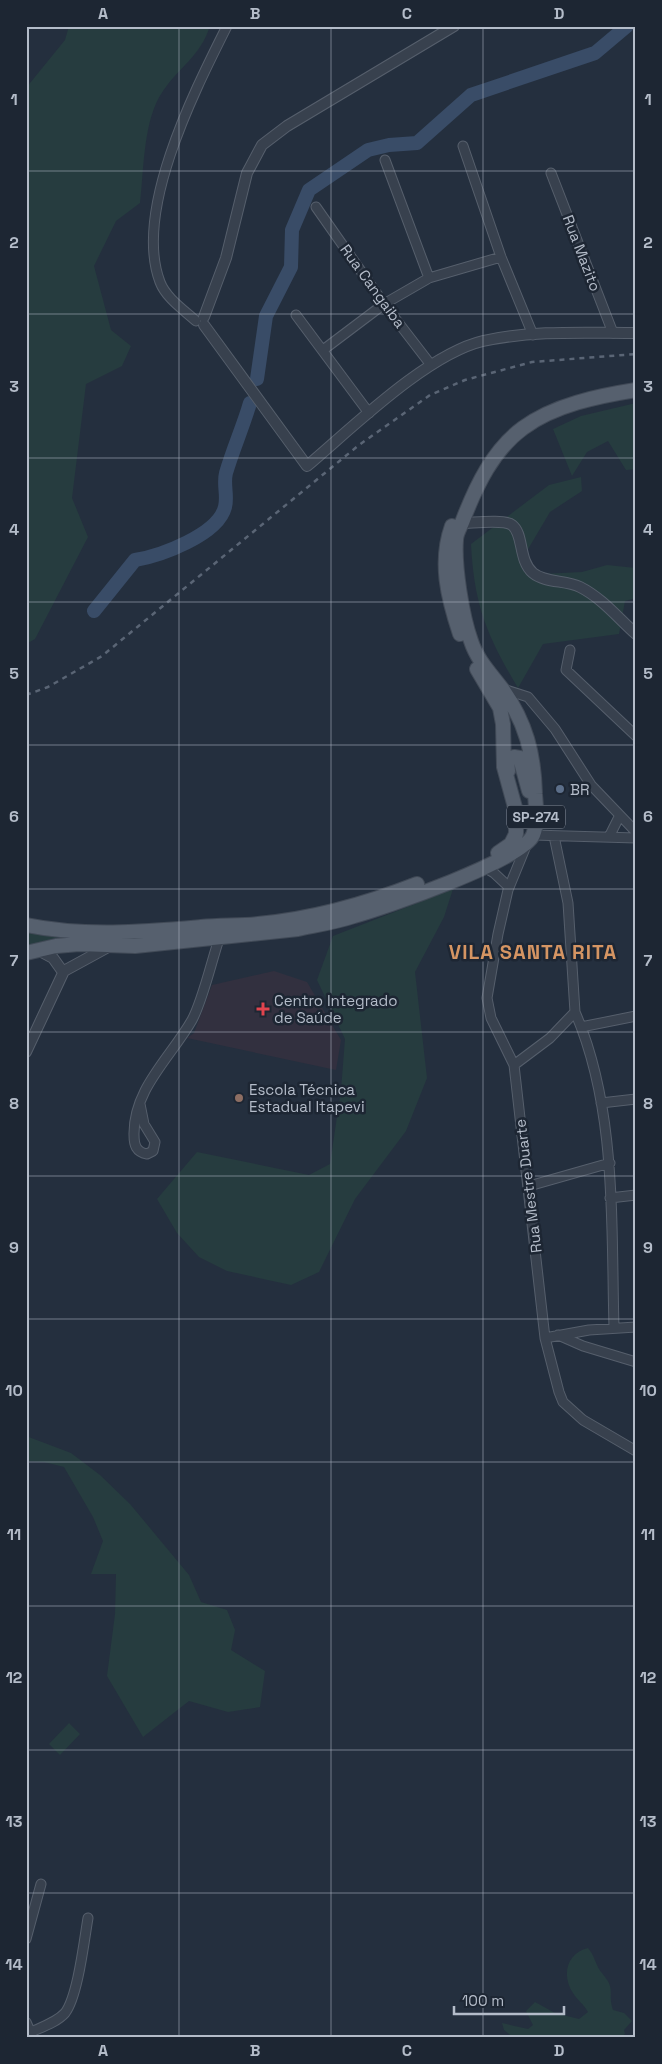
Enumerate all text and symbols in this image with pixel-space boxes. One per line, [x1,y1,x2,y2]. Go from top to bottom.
text: A [98,3,108,24]
text: B [250,3,260,24]
text: C [402,3,412,24]
text: D [554,3,564,24]
text: 1 [10,89,18,110]
text: 1 [644,89,652,110]
street label: Rua Mazito [559,212,605,294]
text: 2 [9,232,19,253]
text: 2 [643,232,653,253]
street label: Rua Cangaiba [336,240,410,332]
text: 3 [9,376,19,397]
text: 3 [643,376,653,397]
text: 4 [9,519,19,540]
text: 4 [643,519,653,540]
text: 5 [9,663,19,684]
text: 5 [643,663,653,684]
place label: BR [570,780,589,799]
marker: BR [554,783,566,795]
text: 6 [9,806,19,827]
road number: SP-274 [507,806,565,829]
text: 6 [643,806,653,827]
district label: VILA SANTA RITA [449,939,617,965]
text: 7 [10,950,19,971]
text: 7 [644,950,653,971]
place label: Centro Integrado de Saúde [274,991,397,1027]
marker: Centro Integrado de Saúde [256,1002,270,1016]
place label: Escola Técnica Estadual Itapevi [249,1080,365,1116]
marker: Escola Técnica Estadual Itapevi [233,1092,245,1104]
text: 8 [9,1093,19,1114]
text: 8 [643,1093,653,1114]
street label: Rua Mestre Duarte [510,1118,546,1254]
text: 9 [9,1237,19,1258]
text: 9 [643,1237,653,1258]
text: 10 [5,1380,23,1401]
text: 10 [639,1380,657,1401]
text: 11 [7,1524,21,1545]
text: 11 [641,1524,655,1545]
text: 12 [6,1667,22,1688]
text: 12 [640,1667,656,1688]
text: 13 [6,1811,23,1832]
text: 13 [640,1811,657,1832]
text: 14 [5,1954,23,1975]
text: 14 [639,1954,657,1975]
scale bar [454,1984,564,2016]
text: 100 m [462,1991,504,2010]
text: A [98,2040,108,2061]
text: B [250,2040,260,2061]
text: C [402,2040,412,2061]
text: D [554,2040,564,2061]

